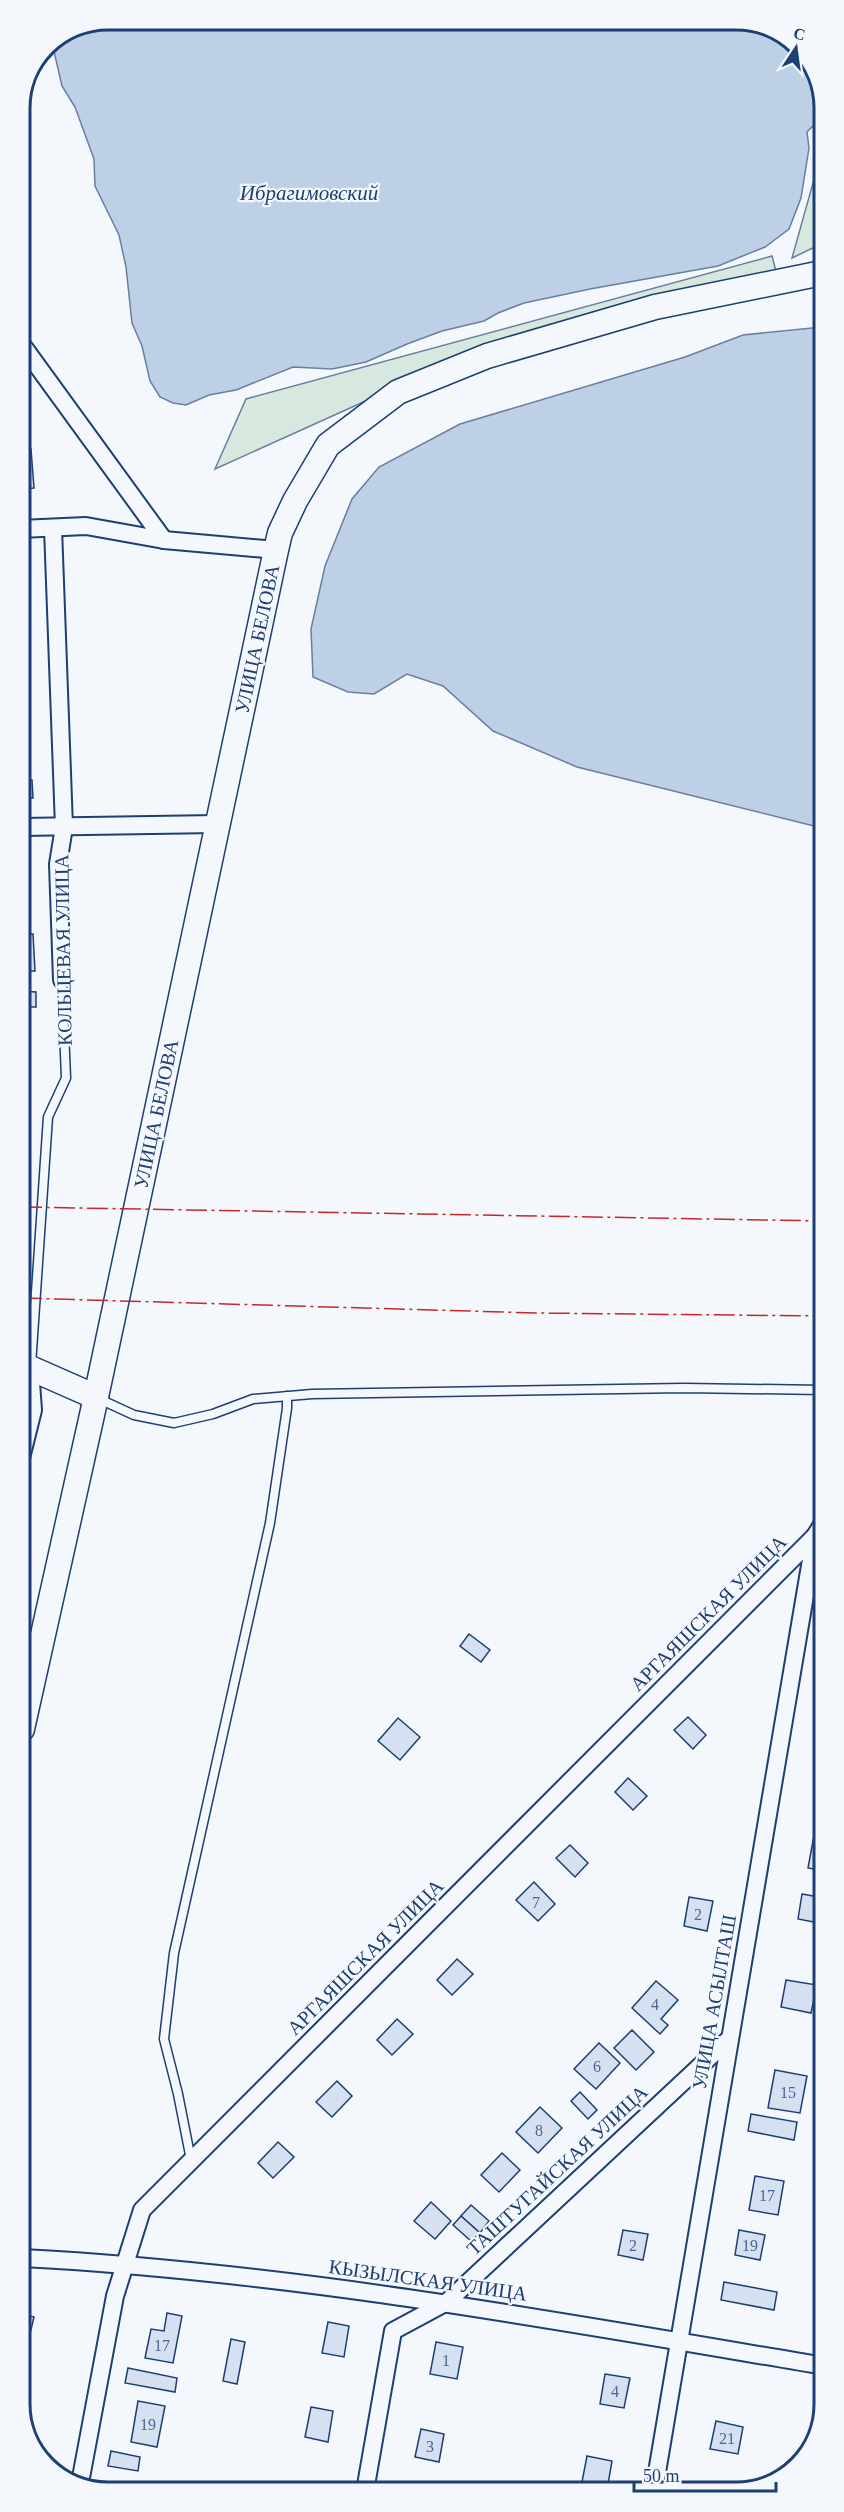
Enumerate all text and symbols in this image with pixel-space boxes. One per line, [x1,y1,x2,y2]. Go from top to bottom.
north arrow [766,18,826,78]
text: С [792,24,807,43]
water label: Ибрагимовский [239,181,379,205]
street label: УЛИЦА БЕЛОВА [230,562,285,716]
street label: КОЛЬЦЕВАЯ УЛИЦА [50,853,77,1046]
street label: УЛИЦА БЕЛОВА [129,1037,184,1191]
street label: АРГАЯШСКАЯ УЛИЦА [626,1530,792,1696]
street label: АРГАЯШСКАЯ УЛИЦА [283,1874,449,2040]
house number: 7 [532,1894,540,1911]
house number: 2 [694,1906,702,1923]
street label: УЛИЦА АСЫЛТАШ [688,1913,741,2091]
house number: 4 [651,1996,659,2013]
house number: 6 [593,2058,601,2075]
street label: ТАШТУГАЙСКАЯ УЛИЦА [462,2080,653,2260]
house number: 15 [780,2084,796,2101]
house number: 8 [535,2122,543,2139]
house number: 17 [759,2187,775,2204]
house number: 2 [629,2237,637,2254]
house number: 19 [742,2237,758,2254]
street label: КЫЗЫЛСКАЯ УЛИЦА [327,2255,529,2306]
house number: 17 [154,2337,170,2354]
house number: 1 [442,2352,450,2369]
house number: 4 [611,2383,619,2400]
house number: 19 [140,2416,156,2433]
house number: 21 [719,2430,735,2447]
house number: 3 [426,2438,434,2455]
scale bar [634,2455,776,2493]
text: 50 m [643,2466,680,2486]

